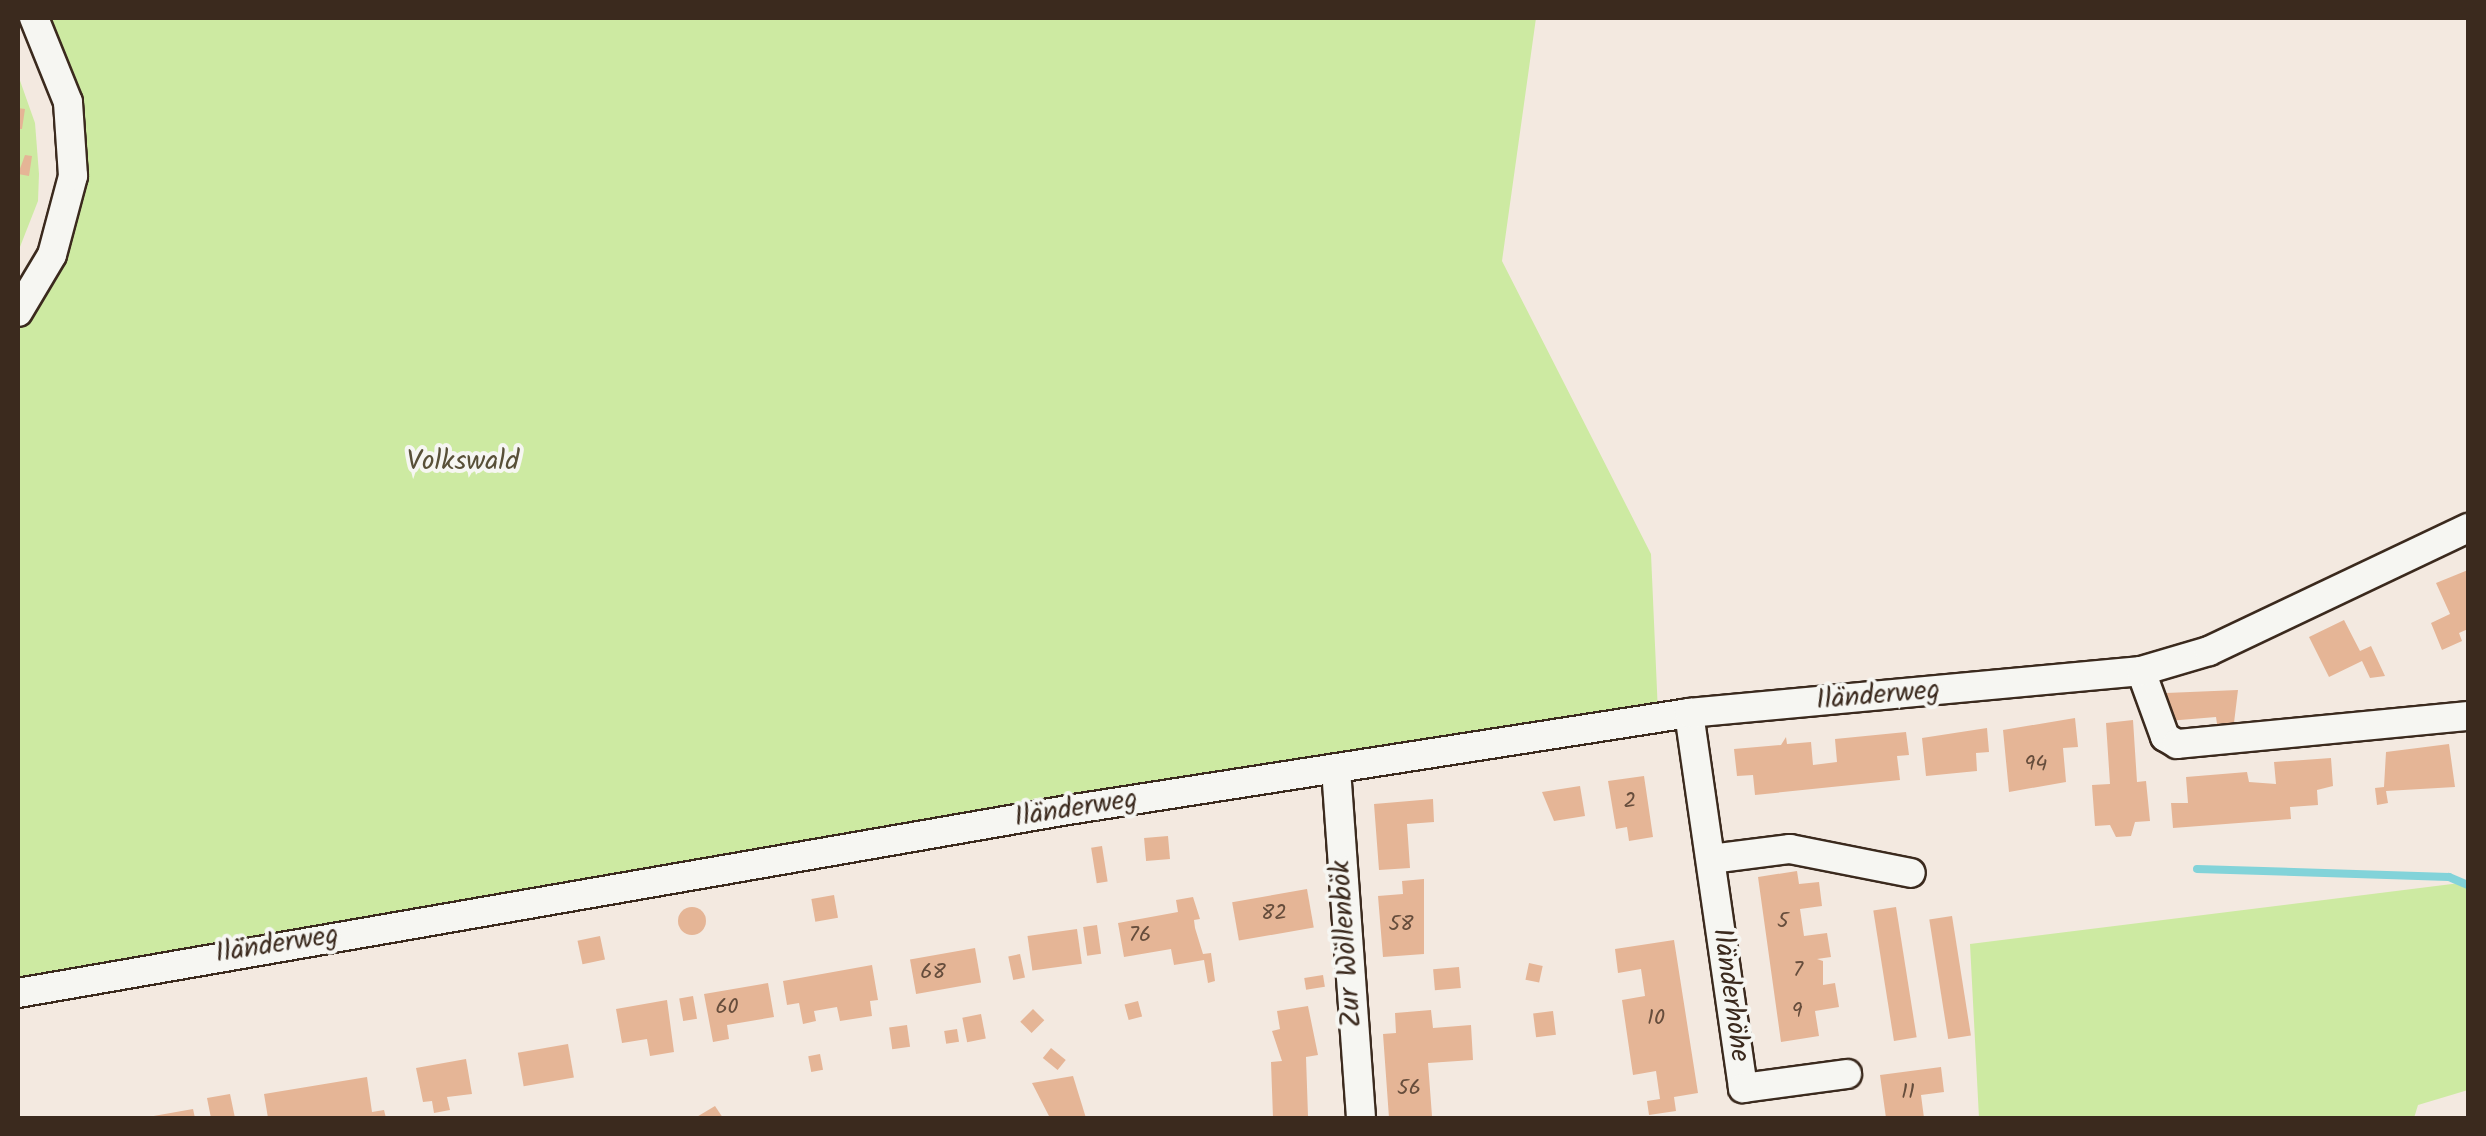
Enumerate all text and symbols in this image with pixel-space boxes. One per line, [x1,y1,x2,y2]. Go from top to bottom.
park label: Volkswald [407,445,519,479]
street label: Iländerweg [1815,674,1941,718]
house number: 94 [2025,752,2047,778]
street label: Iländerweg [1012,783,1140,835]
house number: 2 [1624,789,1636,815]
street label: Zur Wöllenbök [1324,859,1370,1029]
house number: 82 [1261,901,1287,927]
house number: 5 [1777,909,1789,935]
house number: 58 [1388,912,1414,938]
street label: Iländerweg [213,919,341,971]
house number: 76 [1129,923,1151,949]
street label: Iländerhöhe [1704,926,1756,1064]
house number: 7 [1793,958,1803,984]
house number: 68 [920,960,946,986]
house number: 60 [715,995,739,1021]
house number: 9 [1792,999,1802,1025]
house number: 10 [1647,1006,1665,1032]
house number: 56 [1397,1076,1421,1102]
house number: 11 [1901,1080,1915,1106]

